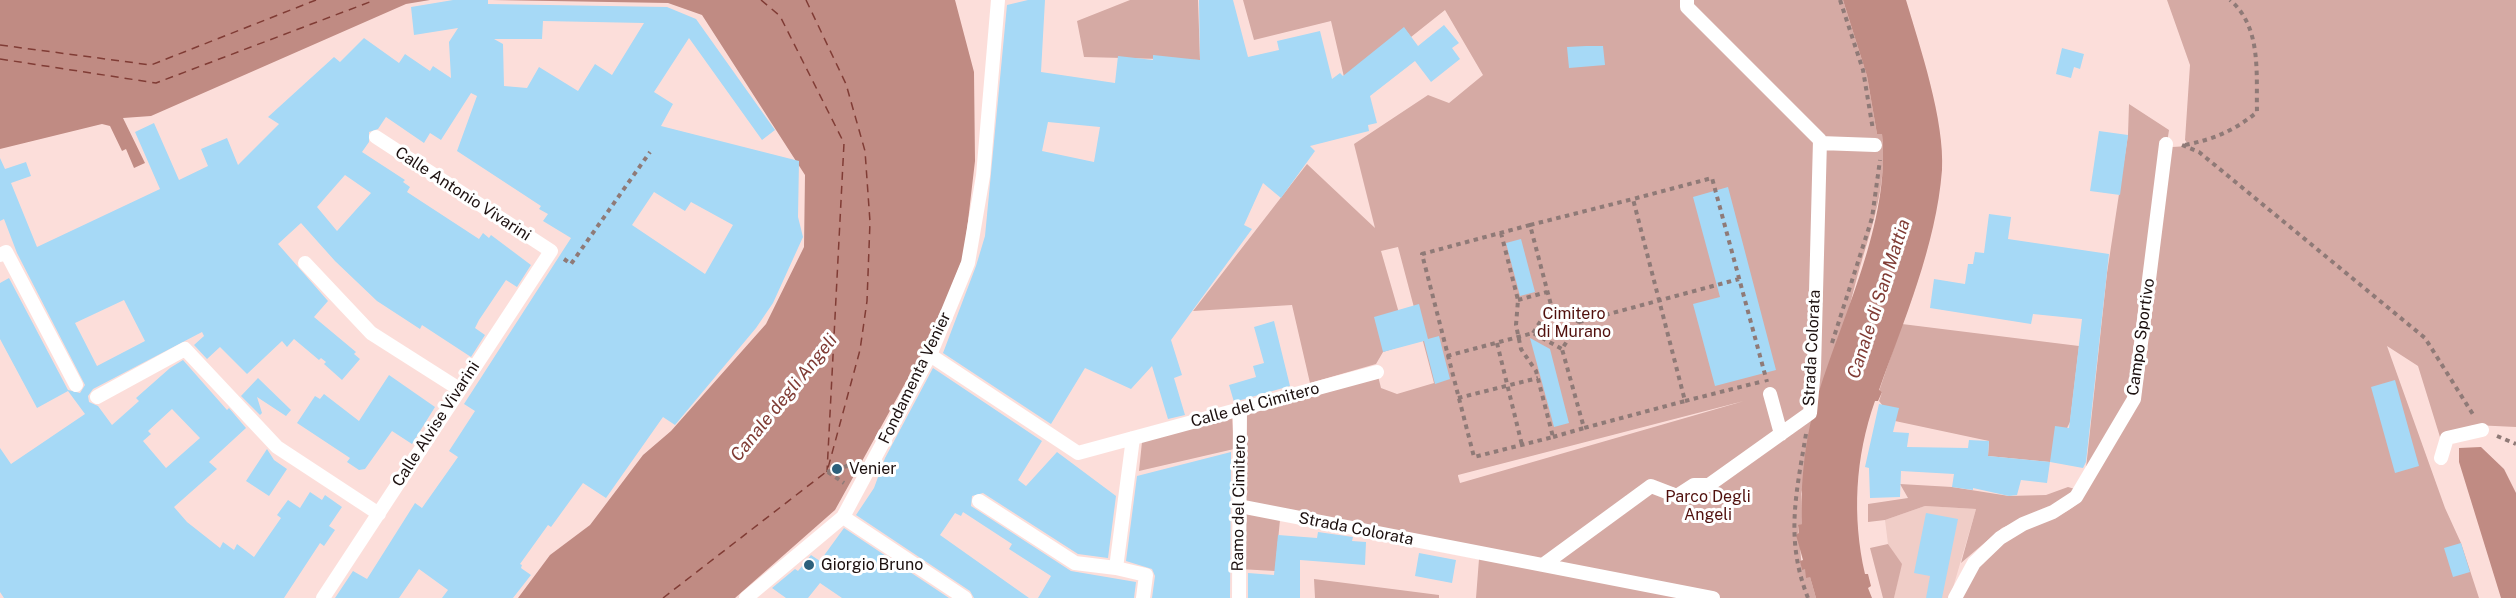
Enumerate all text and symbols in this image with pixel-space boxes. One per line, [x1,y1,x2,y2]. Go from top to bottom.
street label: Calle Antonio Vivarini [391,143,535,245]
water label: Canale di San Mattia [1843,217,1915,381]
street label: Campo Sportivo [2123,277,2159,397]
street label: Strada Colorata [1799,289,1825,407]
park label: Cimitero di Murano [1537,304,1611,342]
street label: Fondamenta Venier [875,309,955,447]
water label: Canale degli Angeli [726,330,842,466]
street label: Calle Alvise Vivarini [388,358,484,490]
street label: Calle del Cimitero [1189,379,1321,431]
street label: Ramo del Cimitero [1228,434,1250,572]
place label: Venier [849,459,897,479]
marker: Venier [830,462,844,476]
park label: Parco Degli Angeli [1665,487,1751,525]
street label: Strada Colorata [1297,508,1415,550]
place label: Giorgio Bruno [821,555,923,575]
marker: Giorgio Bruno [802,558,816,572]

